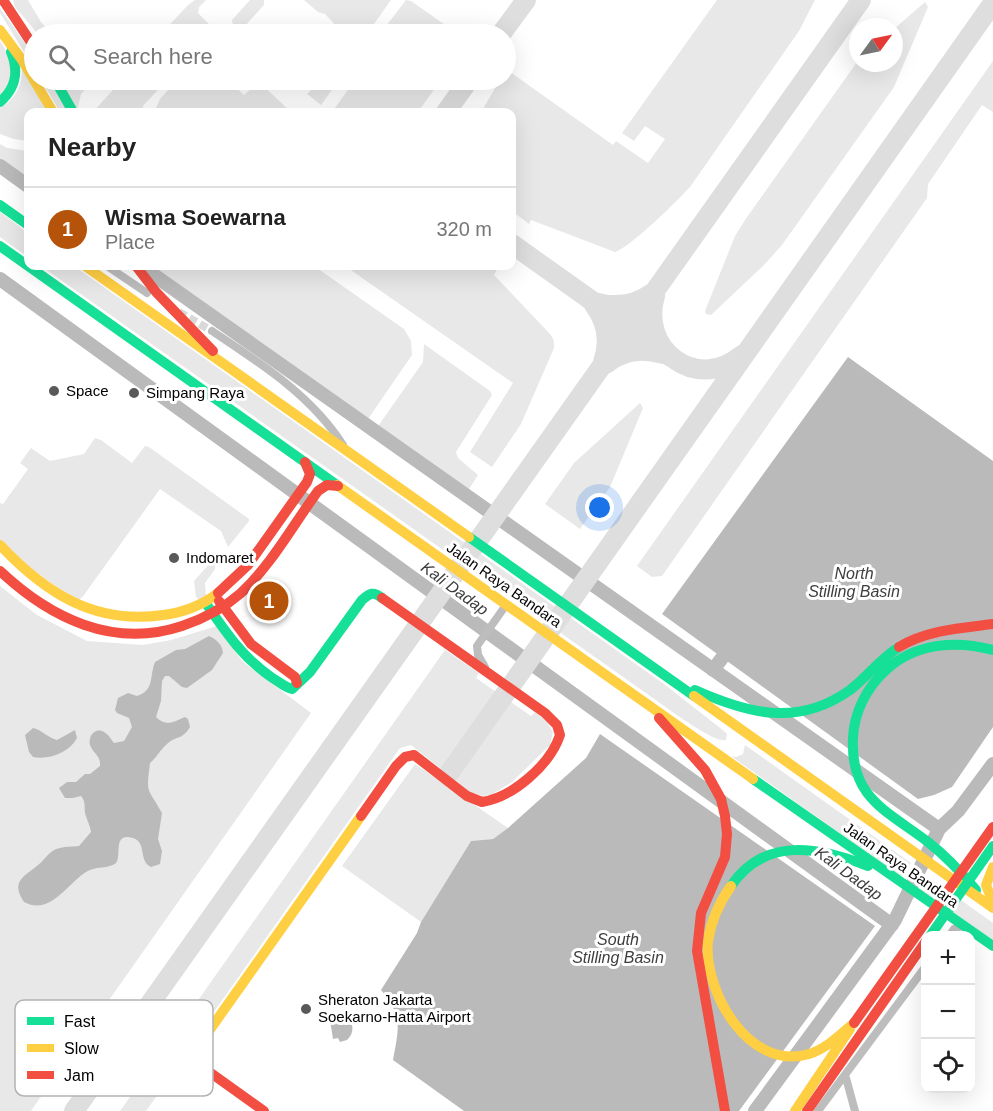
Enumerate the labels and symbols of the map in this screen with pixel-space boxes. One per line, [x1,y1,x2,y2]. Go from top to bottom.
north arrow [849,18,903,72]
place label: Space [66,382,109,399]
marker: Space [47,384,61,398]
place label: Simpang Raya [146,384,245,401]
marker: Simpang Raya [127,386,141,400]
your location [585,493,614,522]
street label: Jalan Raya Bandara [444,539,565,631]
place label: Indomaret [186,549,254,566]
marker: Indomaret [167,551,181,565]
water label: Kali Dadap [418,559,491,618]
water label: North Stilling Basin [808,565,900,600]
pin: 1 [250,578,288,624]
street label: Jalan Raya Bandara [841,819,962,911]
water label: Kali Dadap [812,844,885,903]
water label: South Stilling Basin [572,931,664,966]
place label: Sheraton Jakarta Soekarno-Hatta Airport [318,991,471,1025]
legend [15,1000,213,1096]
marker: Sheraton Jakarta Soekarno-Hatta Airport [299,1002,313,1016]
text: Fast [64,1013,96,1030]
text: Slow [64,1040,99,1057]
text: Jam [64,1067,94,1084]

